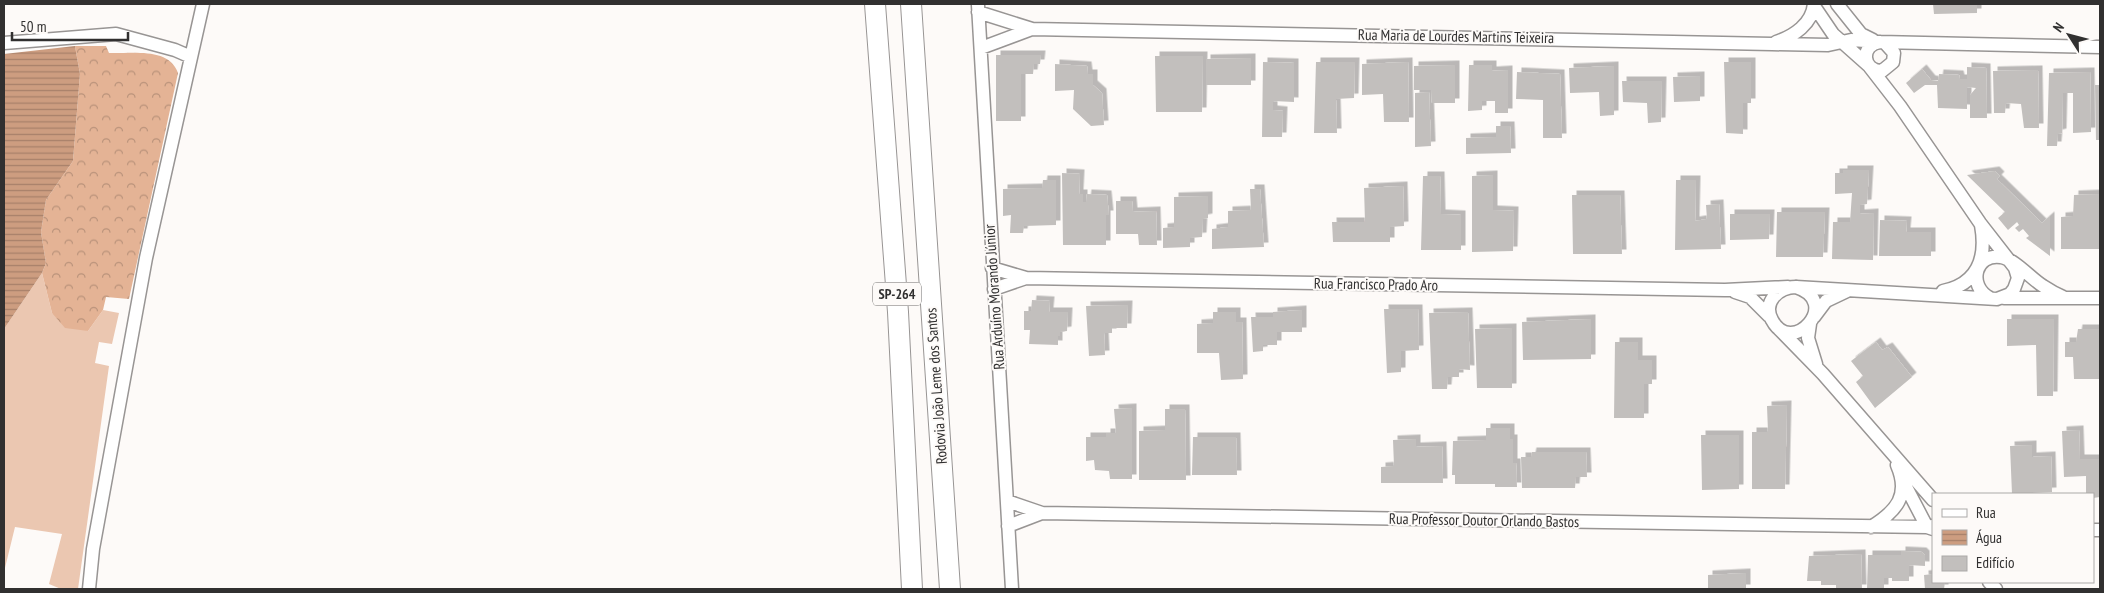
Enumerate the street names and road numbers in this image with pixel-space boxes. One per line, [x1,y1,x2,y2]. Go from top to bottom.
street label: Rua Maria de Lourdes Martins Teixeira [1358,25,1554,47]
street label: Rua Arduíno Morando Júnior [979,223,1009,370]
street label: Rua Francisco Prado Aro [1314,273,1438,295]
road number: SP-264 [873,282,921,306]
street label: Rodovia João Leme dos Santos [921,307,951,465]
street label: Rua Professor Doutor Orlando Bastos [1389,509,1579,531]

